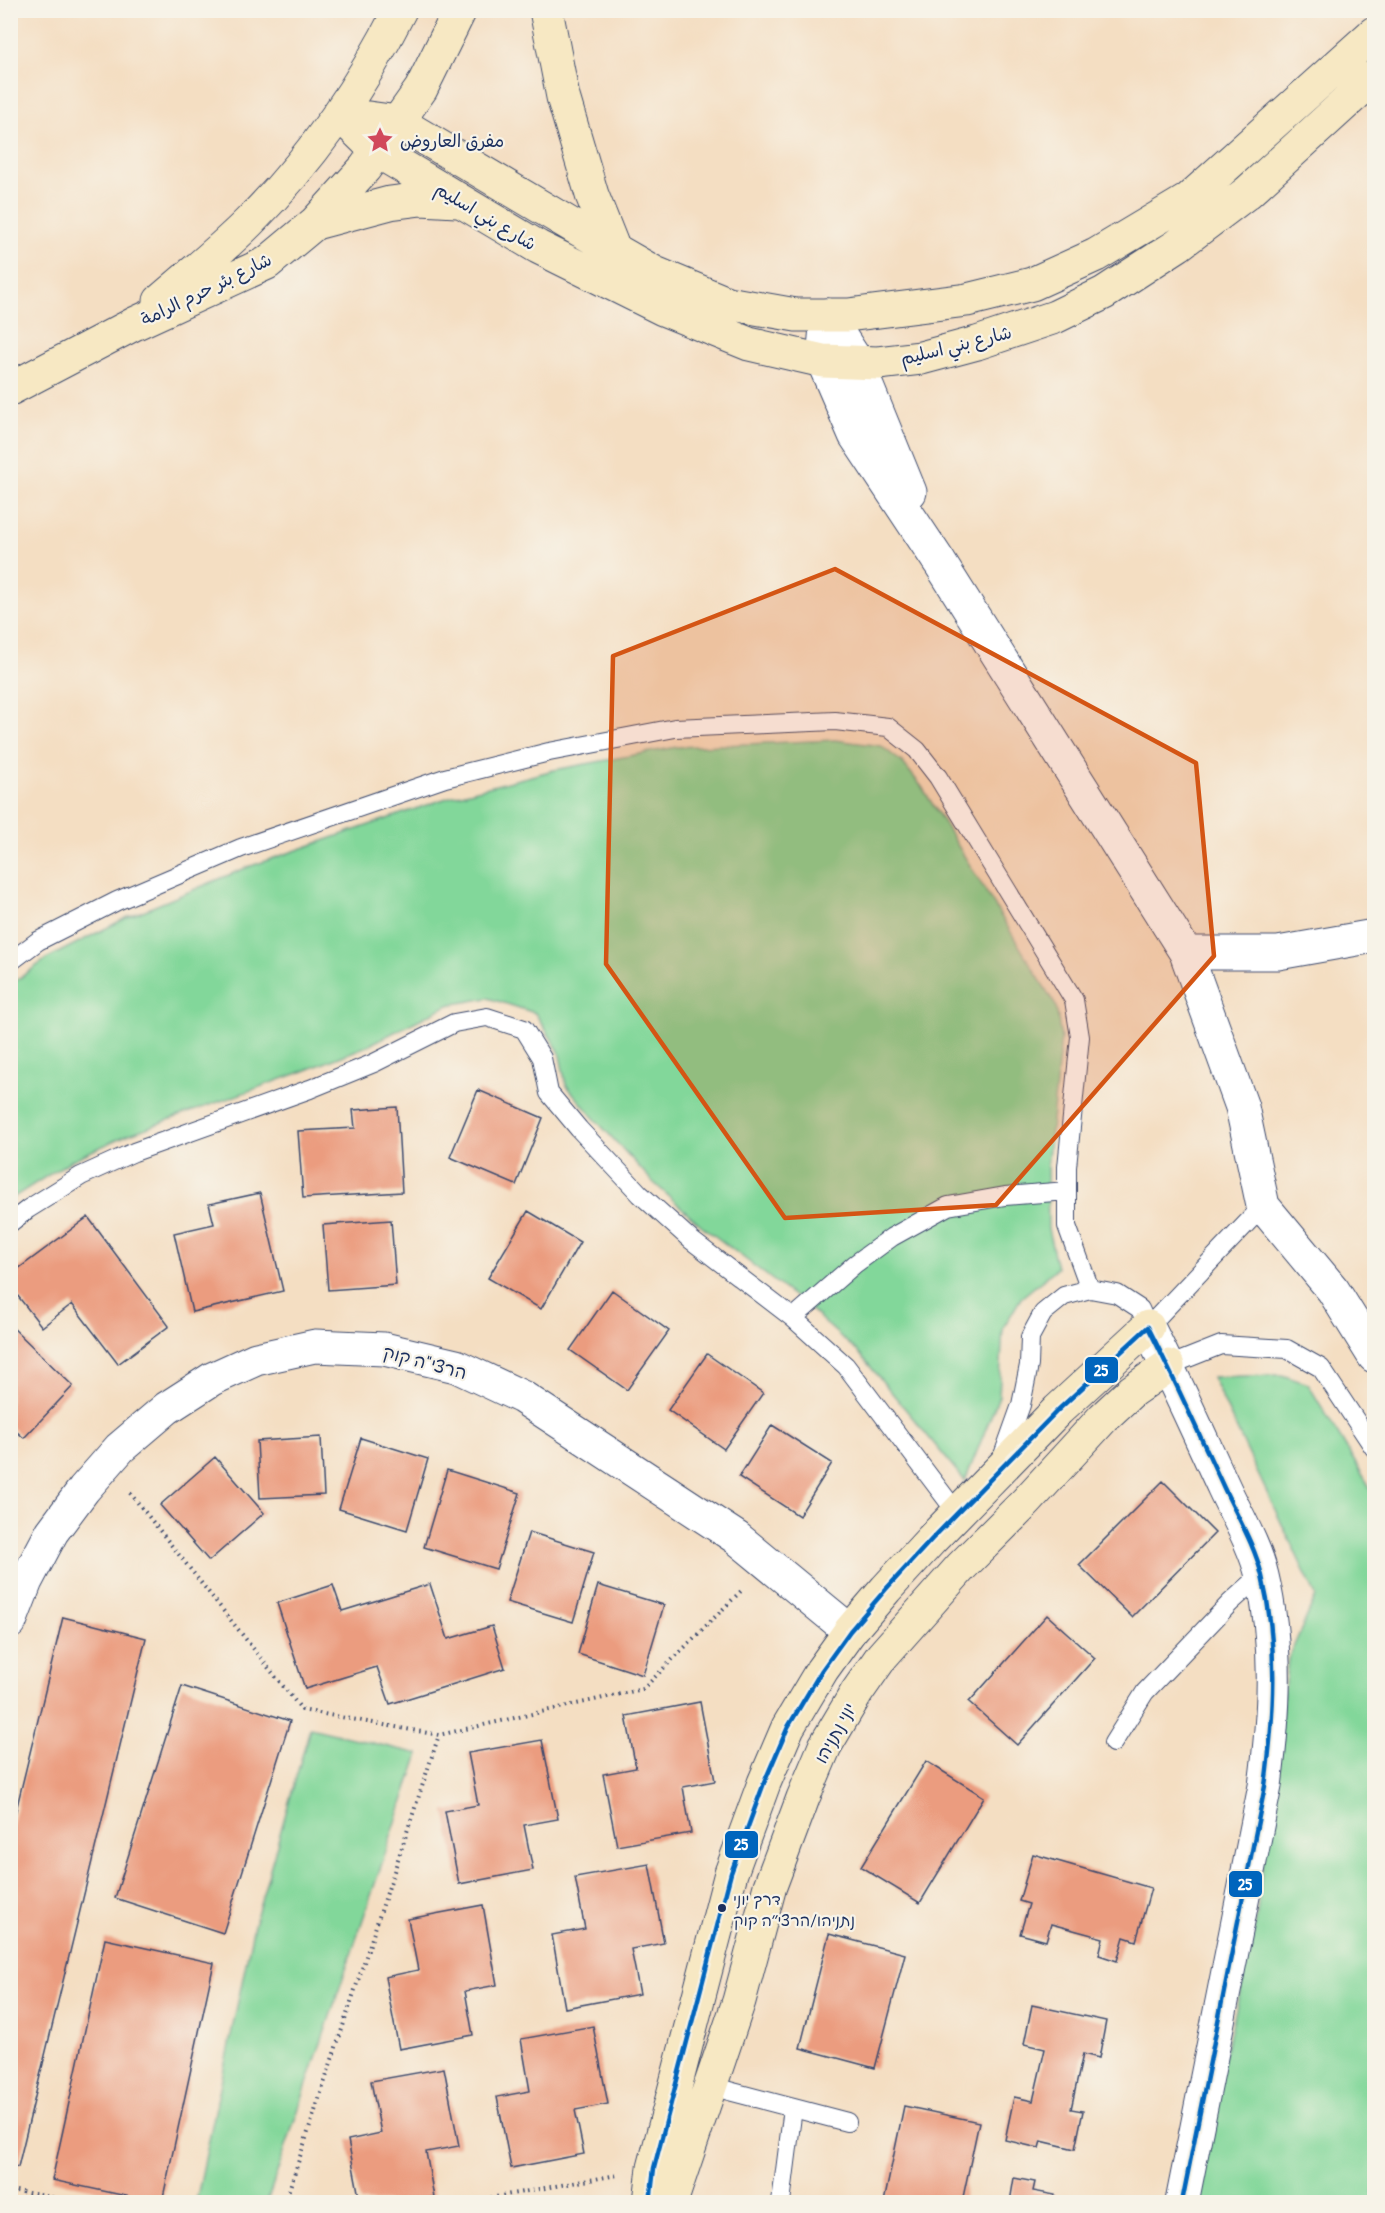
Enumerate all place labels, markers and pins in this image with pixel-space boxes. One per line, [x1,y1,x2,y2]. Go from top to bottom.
place icon: مفرق العاروض [365,125,395,155]
place label: مفرق العاروض [400,128,504,153]
place label: דרך יוני נתניהו/הרצי״ה קוק [733,1888,855,1931]
marker: דרך יוני נתניהו/הרצי״ה קוק [716,1902,728,1914]

